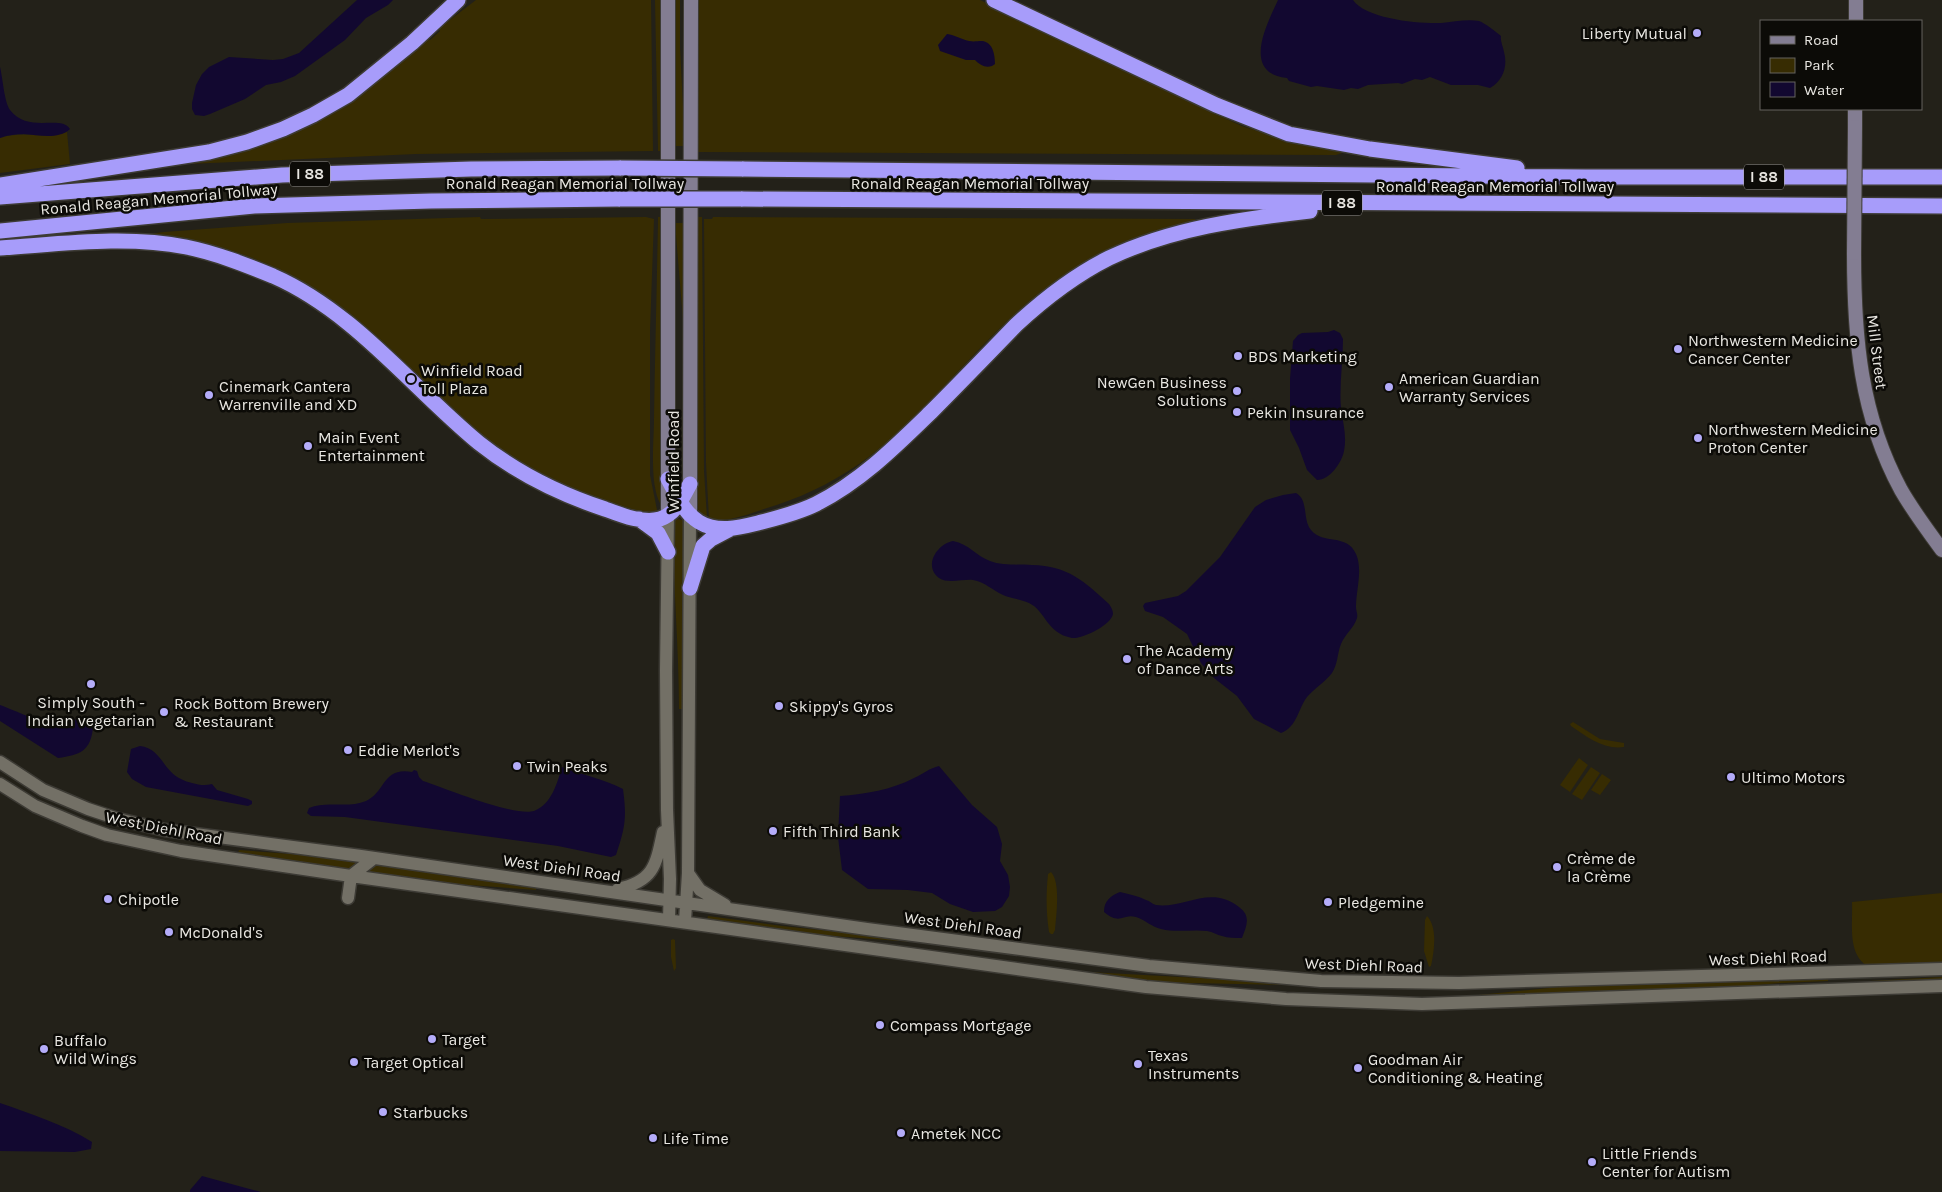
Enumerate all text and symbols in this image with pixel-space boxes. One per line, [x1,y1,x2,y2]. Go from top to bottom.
legend [1760,20,1922,110]
place label: Liberty Mutual [1582,24,1687,43]
marker: Liberty Mutual [1691,27,1703,39]
text: Road [1804,31,1839,49]
text: Park [1804,56,1834,74]
text: Water [1804,81,1845,99]
road number: I 88 [290,162,330,186]
road number: I 88 [1744,164,1784,190]
street label: Ronald Reagan Memorial Tollway [446,174,685,193]
street label: Ronald Reagan Memorial Tollway [851,174,1090,193]
street label: Ronald Reagan Memorial Tollway [1376,177,1615,196]
street label: Ronald Reagan Memorial Tollway [39,179,279,219]
road number: I 88 [1322,190,1362,216]
street label: Mill Street [1863,314,1891,390]
place label: Northwestern Medicine Cancer Center [1688,331,1858,368]
marker: Northwestern Medicine Cancer Center [1672,343,1684,355]
place label: BDS Marketing [1248,347,1357,366]
marker: BDS Marketing [1232,350,1244,362]
place label: Winfield Road Toll Plaza [421,361,523,398]
place label: American Guardian Warranty Services [1399,369,1540,406]
marker: Winfield Road Toll Plaza [405,373,417,385]
place label: NewGen Business Solutions [1097,373,1227,410]
place label: Cinemark Cantera Warrenville and XD [219,377,357,414]
marker: American Guardian Warranty Services [1383,381,1395,393]
marker: NewGen Business Solutions [1231,385,1243,397]
marker: Cinemark Cantera Warrenville and XD [203,389,215,401]
place label: Pekin Insurance [1247,403,1364,422]
marker: Pekin Insurance [1231,406,1243,418]
street label: Winfield Road [664,410,683,512]
place label: Northwestern Medicine Proton Center [1708,420,1878,457]
place label: Main Event Entertainment [318,428,425,465]
marker: Northwestern Medicine Proton Center [1692,432,1704,444]
marker: Main Event Entertainment [302,440,314,452]
place label: The Academy of Dance Arts [1137,641,1234,678]
marker: The Academy of Dance Arts [1121,653,1133,665]
marker: Simply South - Indian vegetarian [85,678,97,690]
place label: Simply South - Indian vegetarian [27,693,155,730]
place label: Rock Bottom Brewery & Restaurant [174,694,329,731]
place label: Skippy's Gyros [789,697,894,716]
marker: Skippy's Gyros [773,700,785,712]
marker: Rock Bottom Brewery & Restaurant [158,706,170,718]
place label: Eddie Merlot's [358,741,460,760]
marker: Eddie Merlot's [342,744,354,756]
place label: Twin Peaks [527,757,608,776]
marker: Twin Peaks [511,760,523,772]
place label: Ultimo Motors [1741,768,1845,787]
marker: Ultimo Motors [1725,771,1737,783]
street label: West Diehl Road [104,807,224,849]
place label: Fifth Third Bank [783,822,900,841]
marker: Fifth Third Bank [767,825,779,837]
place label: Crème de la Crème [1567,849,1636,886]
street label: West Diehl Road [502,850,622,886]
marker: Crème de la Crème [1551,861,1563,873]
place label: Chipotle [118,890,179,909]
marker: Chipotle [102,893,114,905]
place label: Pledgemine [1338,893,1424,912]
marker: Pledgemine [1322,896,1334,908]
street label: West Diehl Road [903,907,1023,943]
place label: McDonald's [179,923,263,942]
marker: McDonald's [163,926,175,938]
street label: West Diehl Road [1708,946,1828,970]
street label: West Diehl Road [1304,953,1424,977]
place label: Compass Mortgage [890,1016,1031,1035]
marker: Compass Mortgage [874,1019,886,1031]
place label: Target [442,1030,486,1049]
place label: Buffalo Wild Wings [54,1031,137,1068]
marker: Target [426,1033,438,1045]
marker: Buffalo Wild Wings [38,1043,50,1055]
place label: Texas Instruments [1148,1046,1239,1083]
place label: Goodman Air Conditioning & Heating [1368,1050,1543,1087]
place label: Target Optical [364,1053,464,1072]
marker: Target Optical [348,1056,360,1068]
marker: Texas Instruments [1132,1058,1144,1070]
marker: Goodman Air Conditioning & Heating [1352,1062,1364,1074]
place label: Starbucks [393,1103,468,1122]
marker: Starbucks [377,1106,389,1118]
place label: Ametek NCC [911,1124,1001,1143]
marker: Ametek NCC [895,1127,907,1139]
place label: Life Time [663,1129,729,1148]
marker: Life Time [647,1132,659,1144]
place label: Little Friends Center for Autism [1602,1144,1730,1181]
marker: Little Friends Center for Autism [1586,1156,1598,1168]

